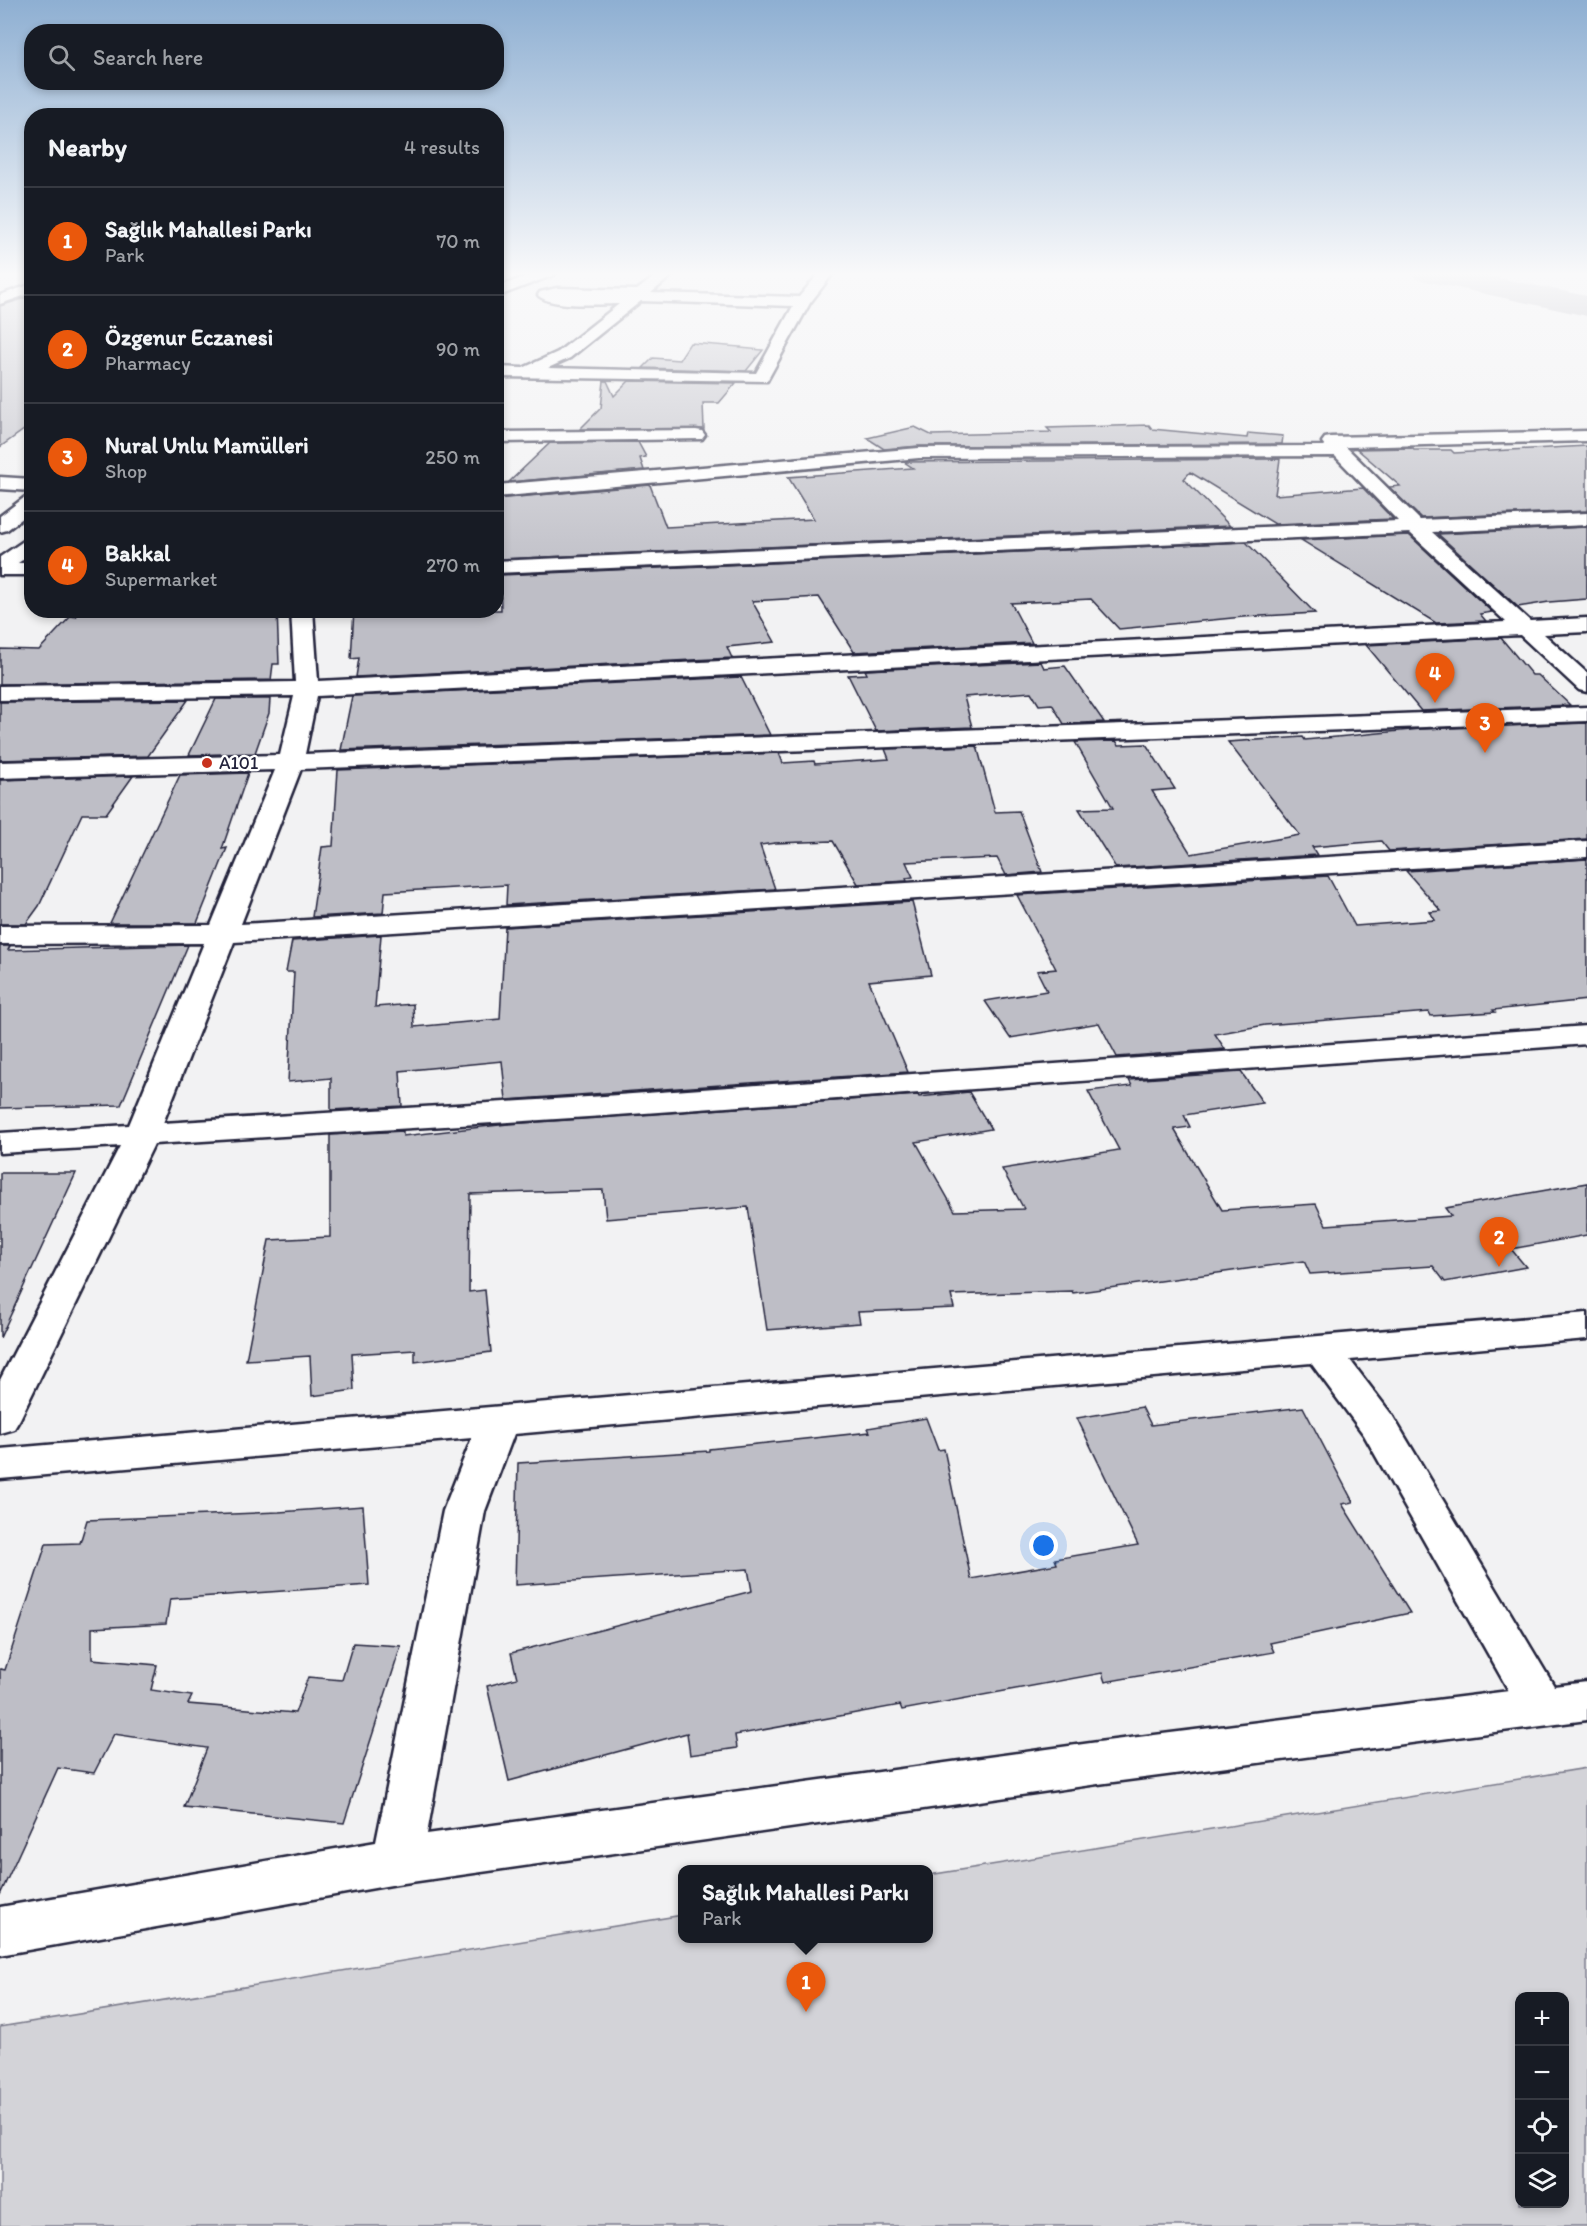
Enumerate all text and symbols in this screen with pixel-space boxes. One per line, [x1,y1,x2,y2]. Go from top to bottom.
search box [24,24,504,90]
icon: search [45,41,78,74]
text: Search here [93,44,203,71]
text: Nearby [48,131,127,163]
text: 4 results [404,135,480,159]
text: Sağlık Mahallesi Parkı [105,216,312,243]
text: 1 [63,229,72,253]
text: 70 m [436,229,480,253]
text: Park [105,243,144,267]
text: Özgenur Eczanesi [105,324,273,351]
text: 2 [62,337,73,361]
text: 90 m [436,337,480,361]
text: Pharmacy [105,351,191,375]
text: Nural Unlu Mamülleri [105,432,309,459]
text: 3 [62,445,73,469]
text: 250 m [425,445,480,469]
text: Shop [105,459,147,483]
text: Bakkal [105,540,170,567]
text: 4 [61,553,74,577]
text: 270 m [426,553,480,577]
text: Supermarket [105,567,217,591]
pin: 4 [1416,654,1454,703]
pin: 3 [1466,704,1504,753]
place label: A101 [219,752,258,774]
marker: A101 [200,756,214,770]
pin: 2 [1480,1218,1518,1267]
your location [1029,1531,1058,1560]
popup [678,1865,933,1943]
text: Sağlık Mahallesi Parkı [702,1879,909,1906]
text: Park [702,1906,742,1930]
pin: 1 [786,1962,826,2012]
map controls [1515,1992,1569,2208]
button: + [1515,1992,1569,2046]
button: − [1515,2046,1569,2100]
button: locate [1515,2100,1569,2154]
button: layers [1515,2154,1569,2208]

